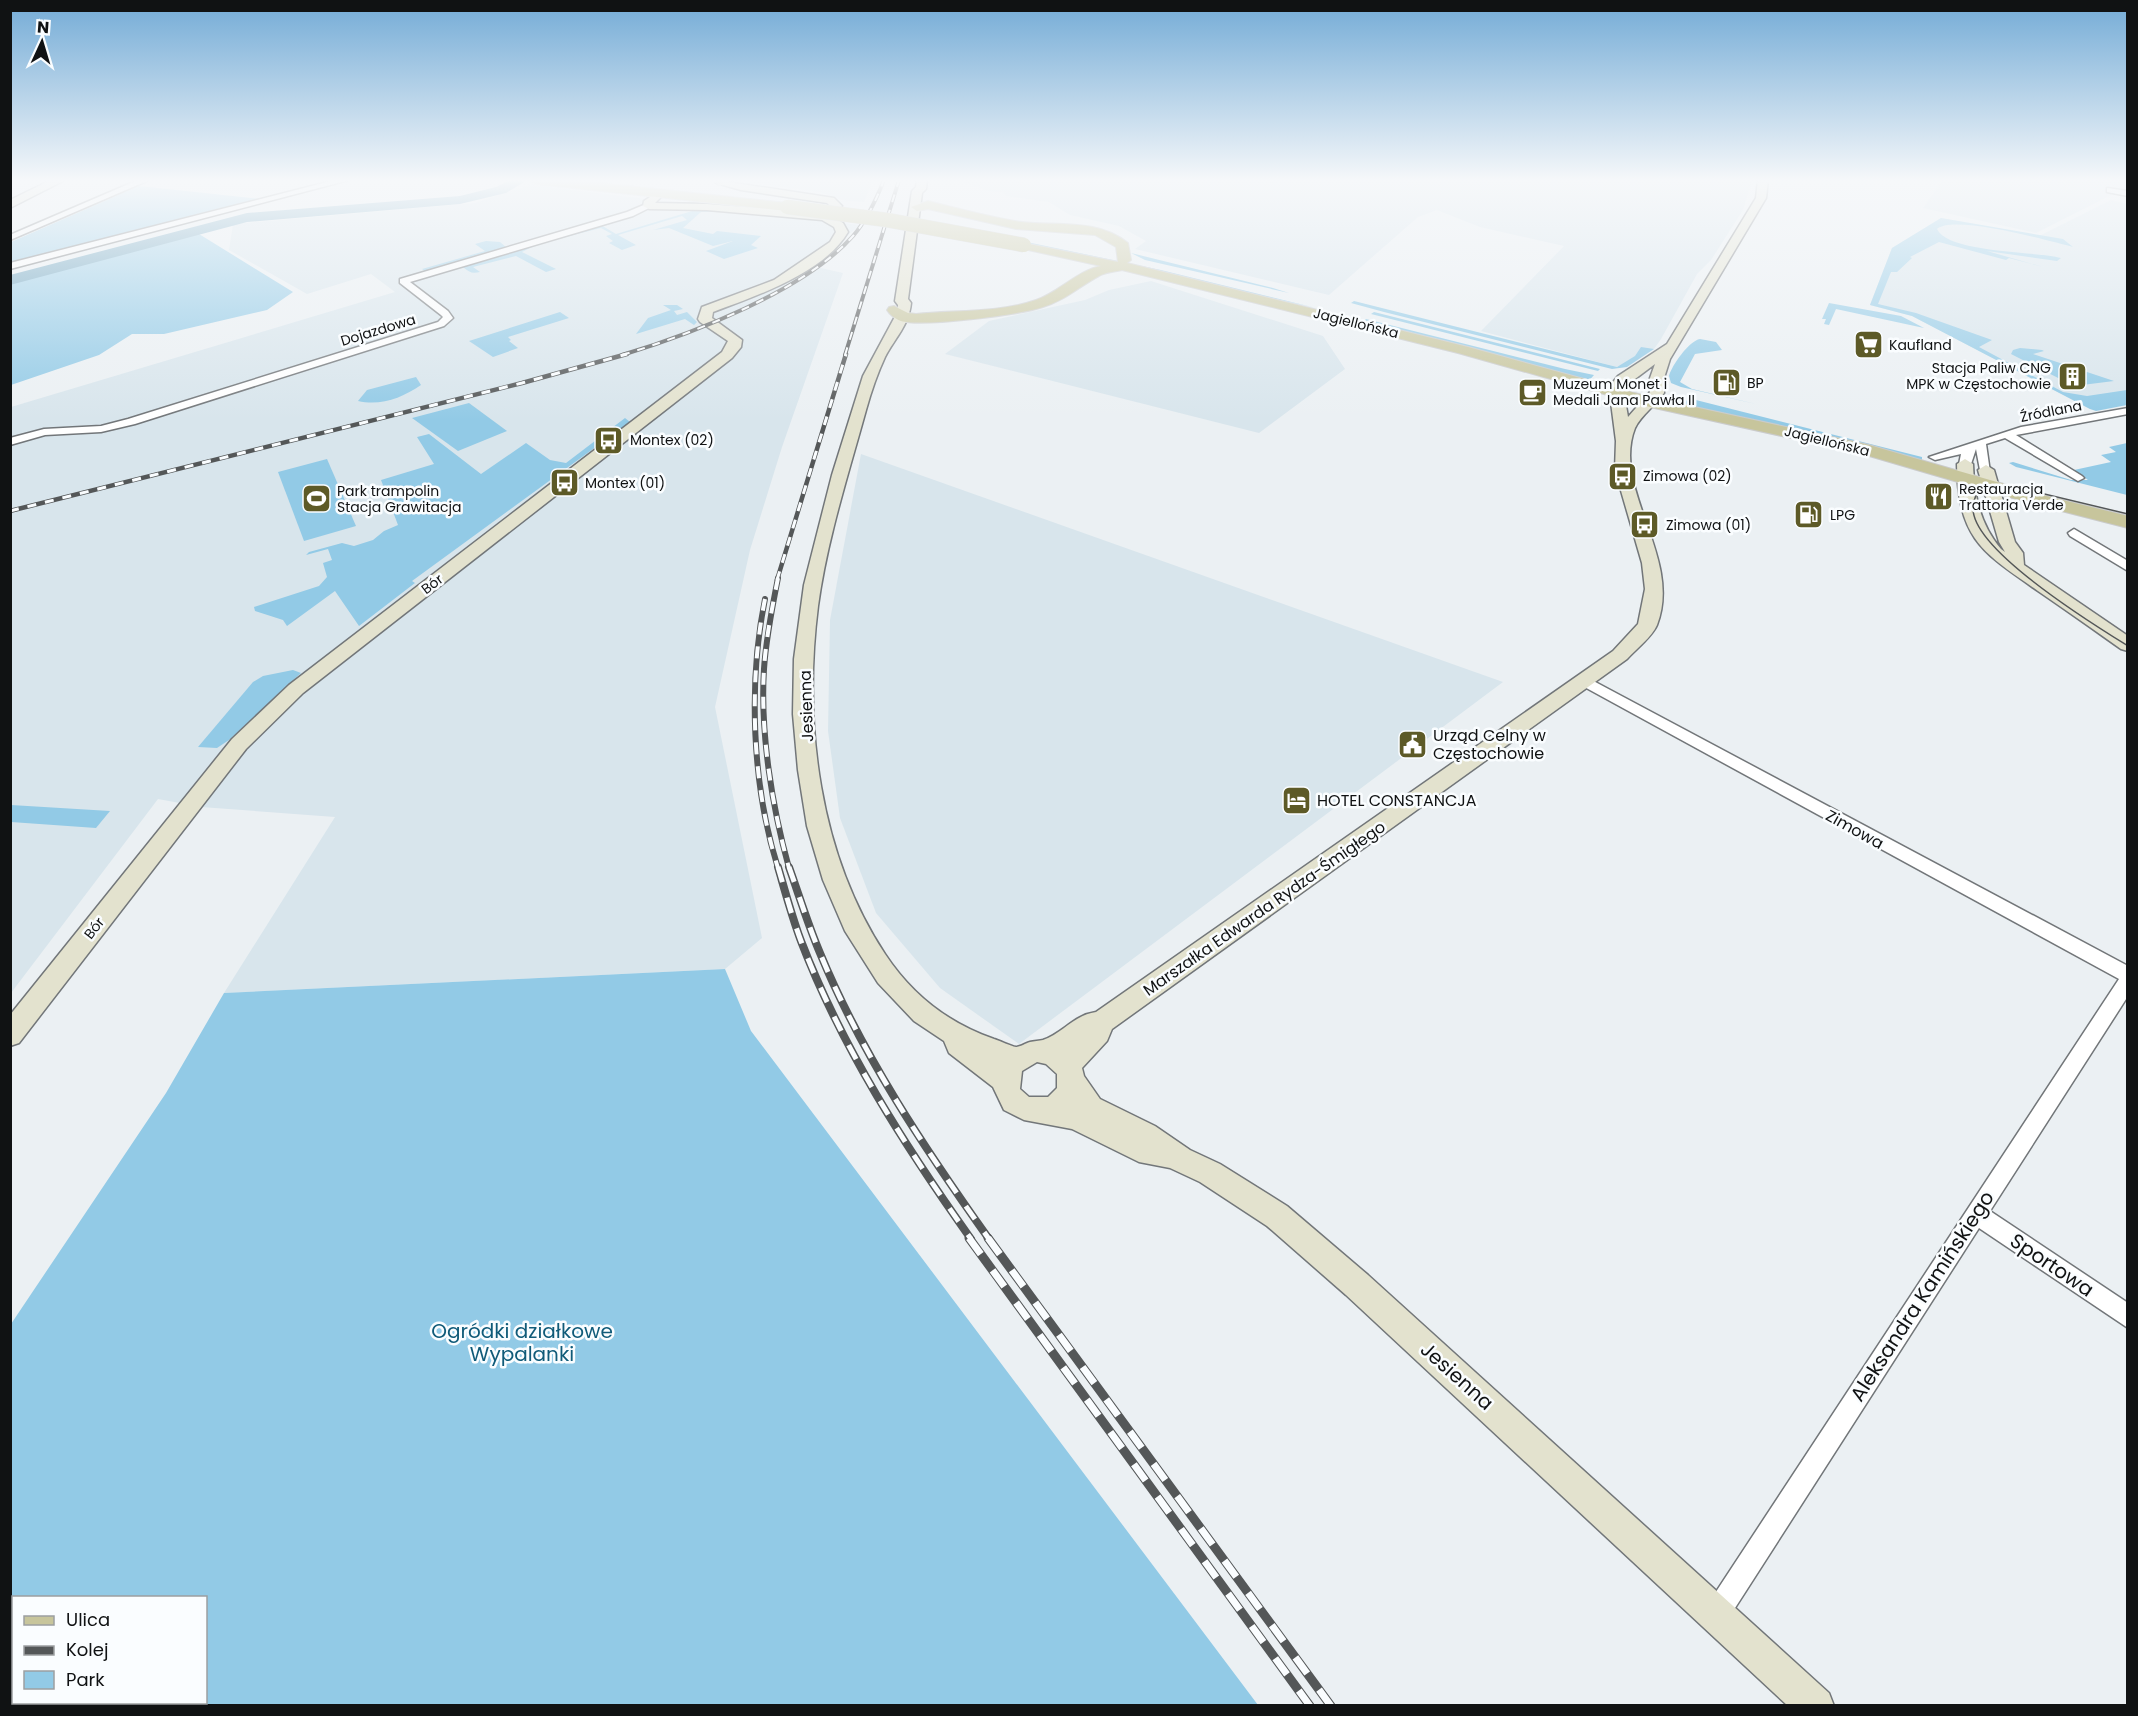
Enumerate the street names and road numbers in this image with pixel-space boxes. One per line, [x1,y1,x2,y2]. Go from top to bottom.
street label: Jagiellońska [1311,303,1401,343]
street label: Dojazdowa [338,309,418,351]
street label: Źródlana [2018,395,2084,427]
street label: Jagiellońska [1782,421,1872,461]
street label: Bór [417,569,447,599]
street label: Jesienna [794,670,819,742]
street label: Zimowa [1822,804,1888,855]
street label: Marszałka Edwarda Rydza-Śmigłego [1138,815,1390,1001]
street label: Bór [79,913,109,943]
street label: Aleksandra Kamińskiego [1843,1185,2001,1407]
street label: Sportowa [2005,1227,2099,1303]
street label: Jesienna [1414,1336,1500,1416]

